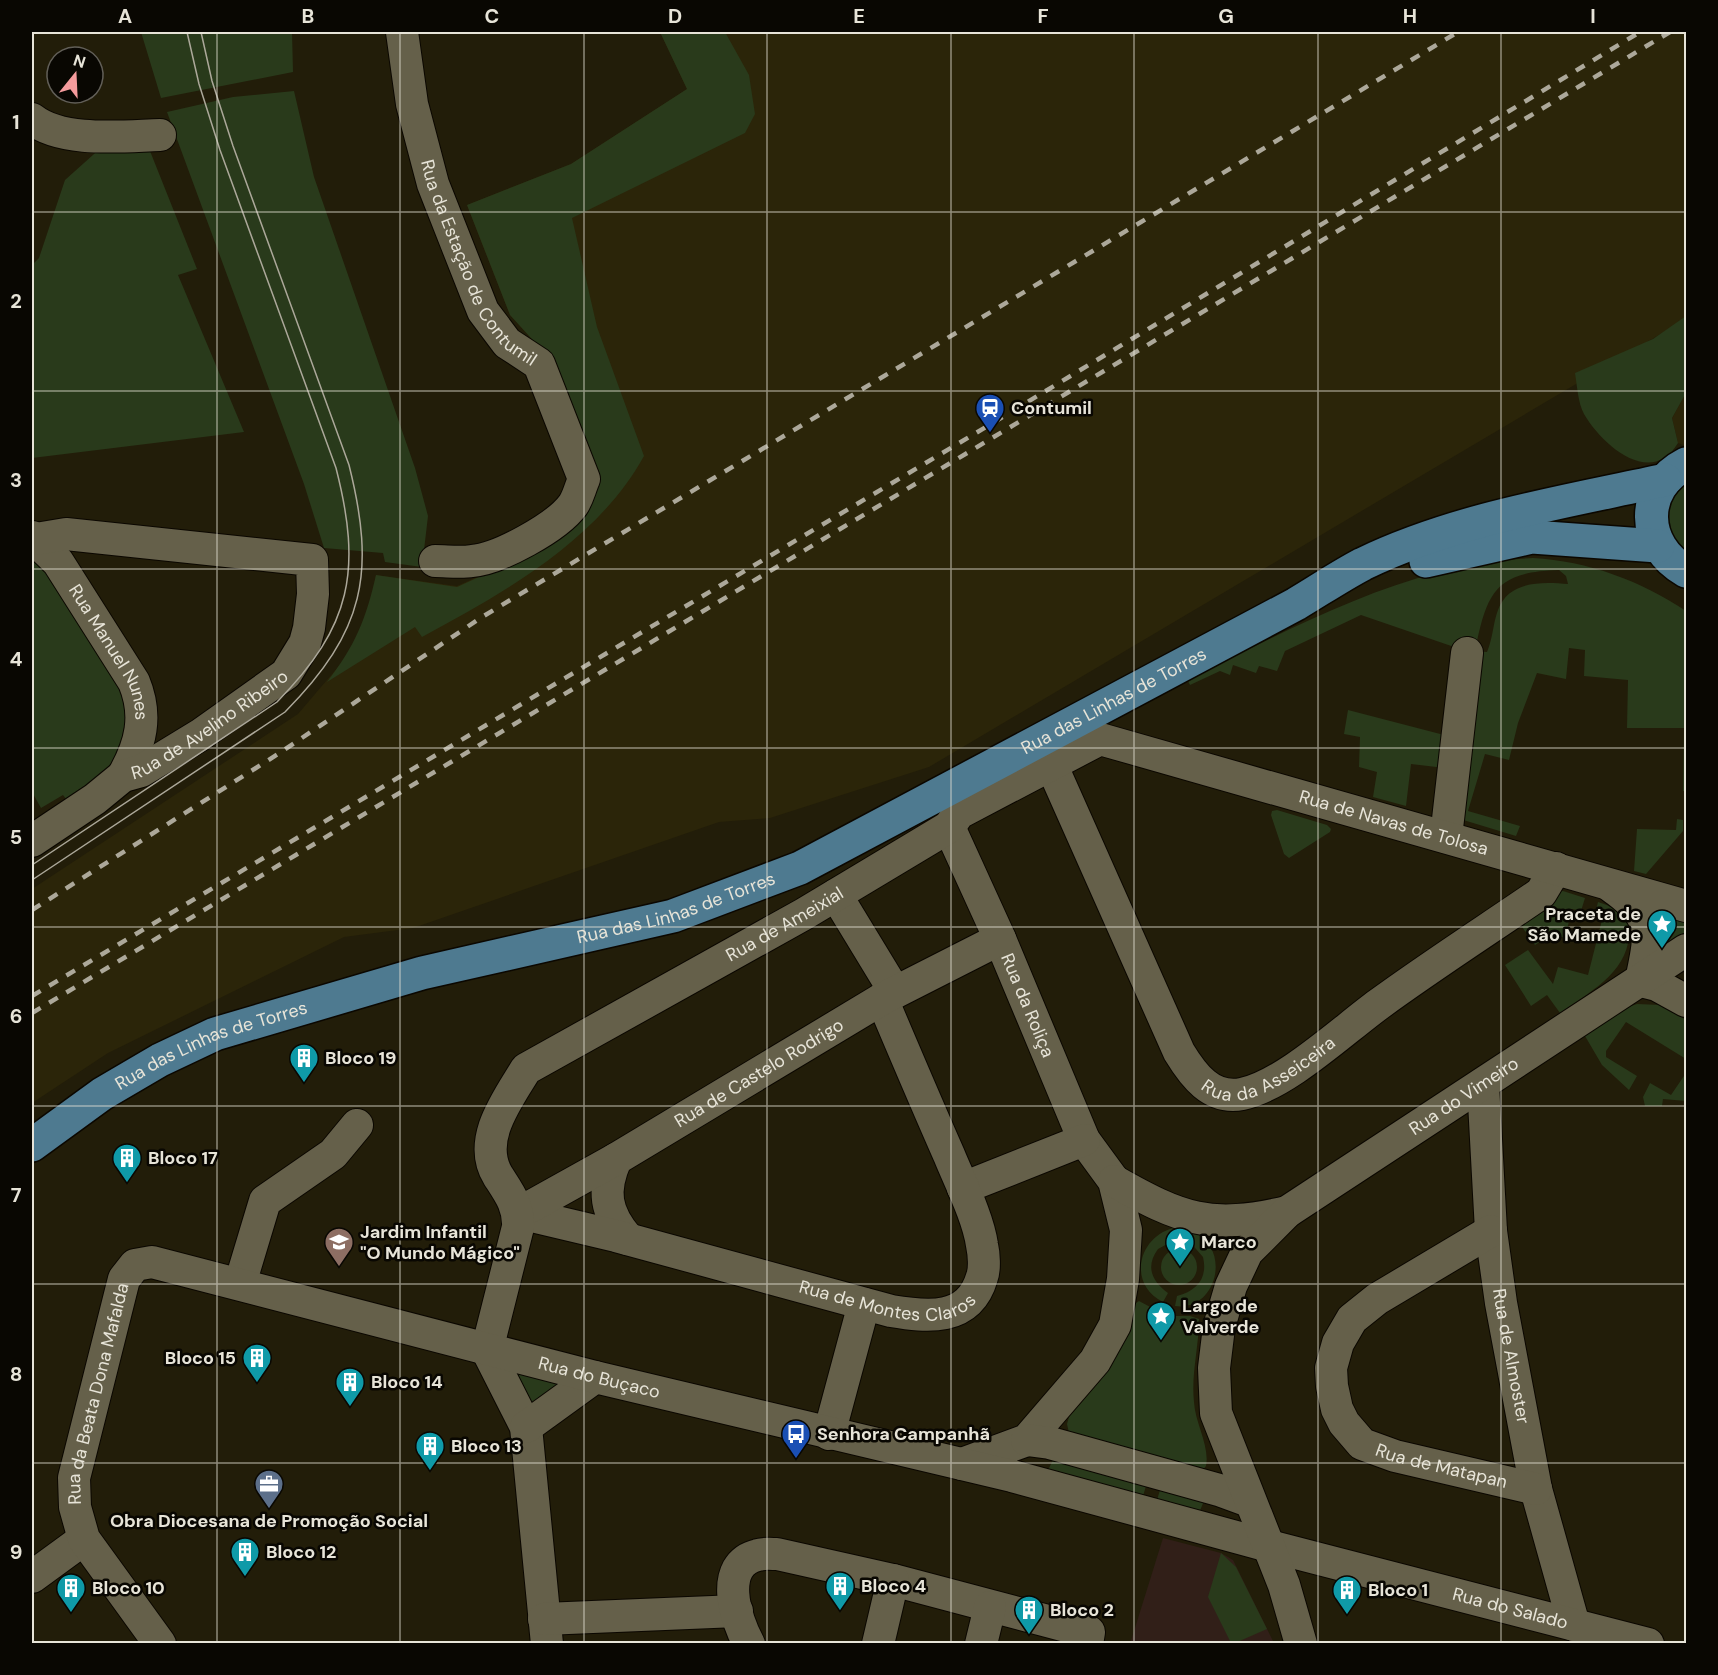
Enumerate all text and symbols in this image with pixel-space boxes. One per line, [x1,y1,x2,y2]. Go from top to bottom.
text: A [118,3,132,29]
text: B [302,3,314,29]
text: C [485,3,499,29]
text: D [668,3,682,29]
text: E [853,3,865,29]
text: F [1037,3,1049,29]
text: G [1218,3,1234,29]
text: H [1403,3,1417,29]
text: I [1590,3,1596,29]
north arrow [45,45,105,105]
text: N [71,49,88,73]
text: 1 [12,109,20,135]
street label: Rua da Estação de Contumil [415,157,542,371]
text: 2 [10,288,22,314]
station icon: Contumil [974,392,1006,434]
place label: Contumil [1011,396,1092,420]
text: 3 [10,467,22,493]
street label: Rua Manuel Nunes [63,580,153,721]
street label: Rua das Linhas de Torres [1017,642,1210,760]
text: 4 [10,646,23,672]
street label: Rua de Avelino Ribeiro [128,664,293,785]
street label: Rua de Navas de Tolosa [1296,784,1491,861]
text: 5 [10,824,22,850]
street label: Rua das Linhas de Torres [575,866,779,949]
street label: Rua de Ameixial [722,881,848,967]
place label: Praceta de São Mamede [1527,902,1641,947]
place icon: Praceta de São Mamede [1646,908,1678,950]
street label: Rua da Roliça [995,950,1060,1061]
street label: Rua das Linhas de Torres [111,995,310,1096]
text: 6 [10,1003,22,1029]
street label: Rua de Castelo Rodrigo [670,1013,848,1133]
street label: Rua da Asseiceira [1197,1031,1340,1107]
building icon: Bloco 19 [288,1042,320,1084]
place label: Bloco 19 [325,1046,396,1070]
street label: Rua do Vimeiro [1404,1051,1523,1141]
building icon: Bloco 17 [111,1142,143,1184]
place label: Bloco 17 [148,1146,218,1170]
text: 7 [11,1182,22,1208]
place label: Jardim Infantil "O Mundo Mágico" [360,1220,520,1265]
school or university icon: Jardim Infantil "O Mundo Mágico" [323,1226,355,1268]
place icon: Marco [1164,1226,1196,1268]
place label: Marco [1201,1230,1257,1254]
street label: Rua de Montes Claros [797,1275,981,1327]
street label: Rua da Beata Dona Mafalda [62,1280,135,1505]
street label: Rua de Almoster [1487,1287,1536,1426]
place label: Largo de Valverde [1182,1294,1260,1339]
place icon: Largo de Valverde [1145,1300,1177,1342]
building icon: Bloco 15 [241,1342,273,1384]
place label: Bloco 15 [165,1346,236,1370]
street label: Rua do Buçaco [536,1351,662,1404]
text: 8 [10,1361,22,1387]
building icon: Bloco 14 [334,1366,366,1408]
place label: Bloco 14 [371,1370,443,1394]
bus stop icon: Senhora Campanhã [780,1418,812,1460]
place label: Senhora Campanhã [817,1422,990,1446]
building icon: Bloco 13 [414,1430,446,1472]
place label: Bloco 13 [451,1434,522,1458]
street label: Rua de Matapan [1372,1438,1510,1494]
office icon: Obra Diocesana de Promoção Social [253,1468,285,1510]
place label: Obra Diocesana de Promoção Social [110,1509,428,1533]
building icon: Bloco 12 [229,1536,261,1578]
text: 9 [10,1539,22,1565]
place label: Bloco 12 [266,1540,336,1564]
building icon: Bloco 4 [824,1570,856,1612]
building icon: Bloco 10 [55,1572,87,1614]
place label: Bloco 4 [861,1574,926,1598]
building icon: Bloco 1 [1331,1574,1363,1616]
place label: Bloco 10 [92,1576,165,1600]
place label: Bloco 1 [1368,1578,1428,1602]
street label: Rua do Salado [1450,1582,1571,1635]
building icon: Bloco 2 [1013,1594,1045,1636]
place label: Bloco 2 [1050,1598,1114,1622]

